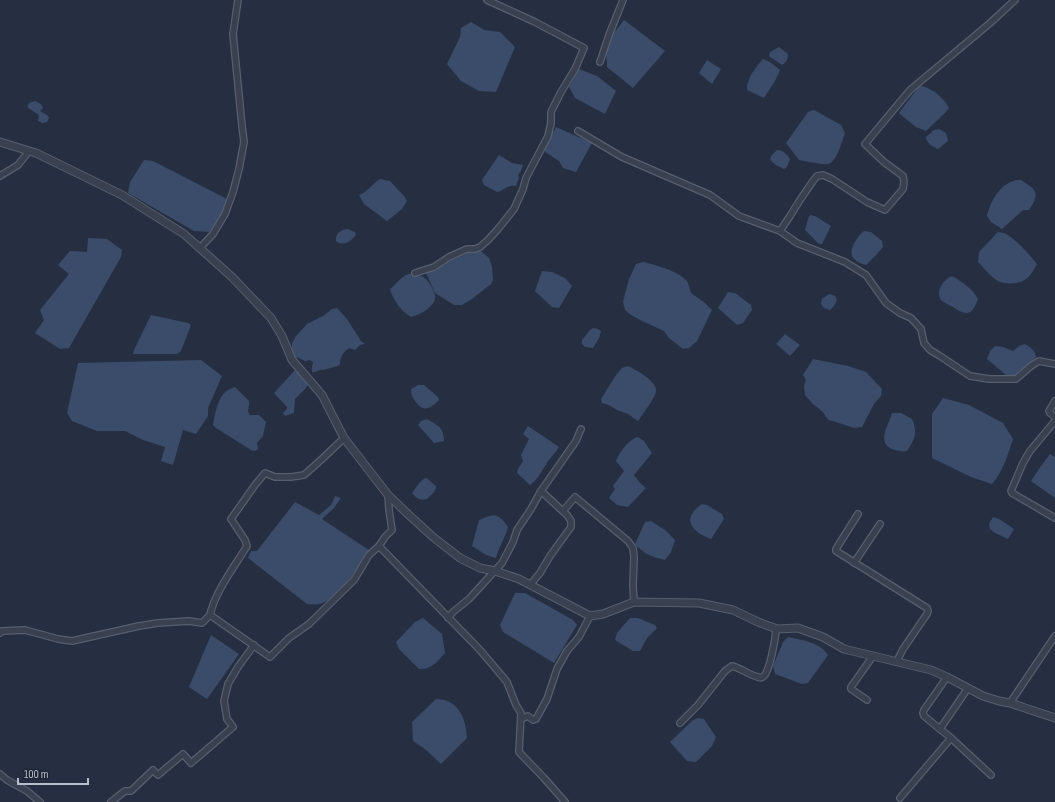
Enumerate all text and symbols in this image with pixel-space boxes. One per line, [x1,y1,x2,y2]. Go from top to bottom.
scale bar [18,760,88,786]
text: 100 m [24,767,49,782]

